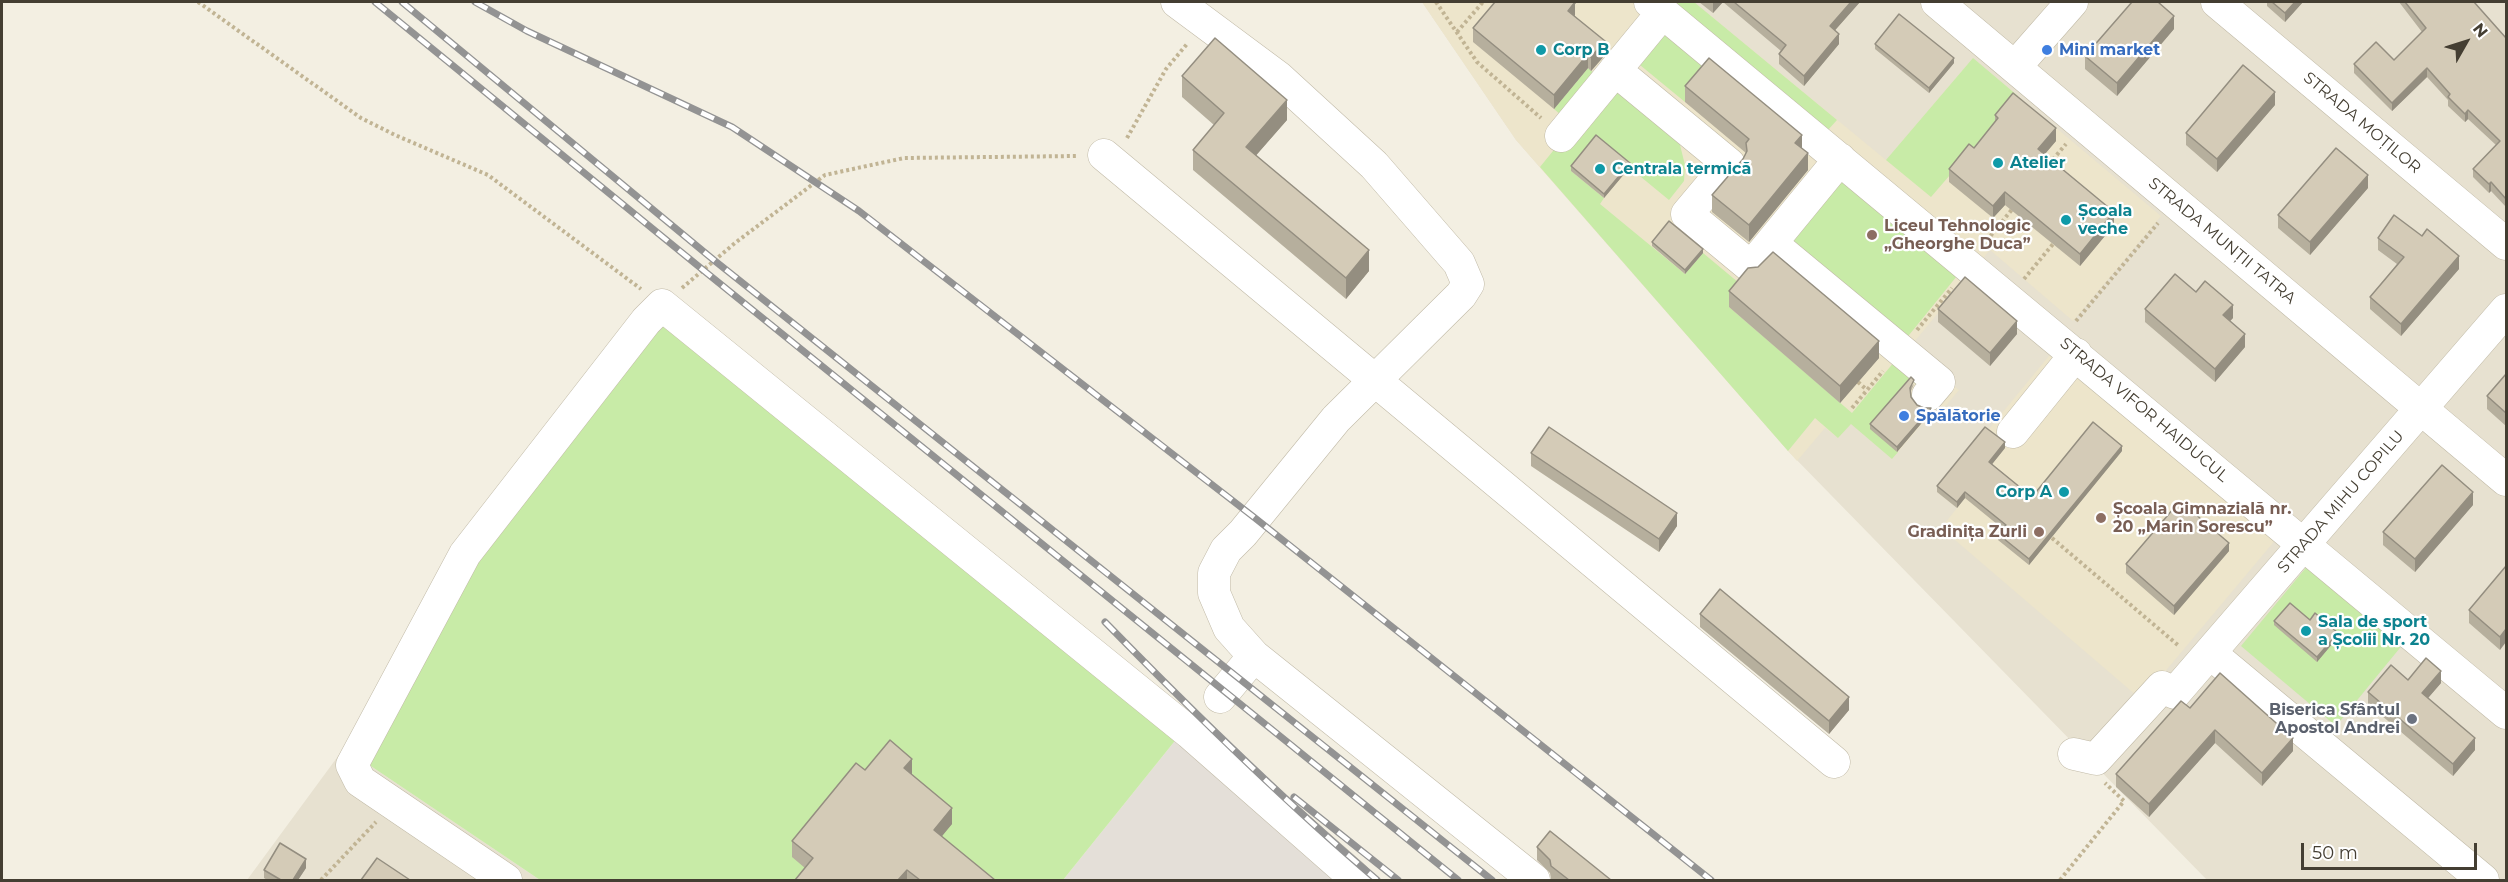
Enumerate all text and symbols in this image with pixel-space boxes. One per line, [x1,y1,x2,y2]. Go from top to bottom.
north arrow [2436,12,2496,72]
text: N [2469,19,2492,41]
place label: Corp B [1553,40,1609,60]
place label: Mini market [2059,40,2160,60]
marker: Corp B [1534,43,1548,57]
marker: Mini market [2040,43,2054,57]
street label: STRADA MOȚILOR [2299,68,2425,178]
place label: Atelier [2010,153,2066,173]
marker: Atelier [1991,156,2005,170]
place label: Centrala termică [1612,159,1751,179]
marker: Centrala termică [1593,162,1607,176]
street label: STRADA MUNȚII TATRA [2144,174,2300,308]
place label: Școala veche [2078,201,2132,239]
marker: Școala veche [2059,213,2073,227]
place label: Liceul Tehnologic „Gheorghe Duca” [1884,216,2031,254]
marker: Liceul Tehnologic „Gheorghe Duca” [1865,228,1879,242]
street label: STRADA VIFOR HAIDUCUL [2056,334,2232,486]
place label: Spălătorie [1916,406,2001,426]
marker: Spălătorie [1897,409,1911,423]
street label: STRADA MIHU COPILU [2274,427,2408,577]
place label: Corp A [1996,482,2052,502]
marker: Corp A [2057,485,2071,499]
place label: Școala Gimnazială nr. 20 „Marin Sorescu” [2113,499,2291,537]
marker: Școala Gimnazială nr. 20 „Marin Sorescu” [2094,511,2108,525]
place label: Gradinița Zurli [1907,522,2027,542]
marker: Gradinița Zurli [2032,525,2046,539]
place label: Sala de sport a Școlii Nr. 20 [2318,612,2430,650]
marker: Sala de sport a Școlii Nr. 20 [2299,624,2313,638]
place label: Biserica Sfântul Apostol Andrei [2269,700,2400,738]
marker: Biserica Sfântul Apostol Andrei [2405,712,2419,726]
scale bar [2304,831,2480,869]
text: 50 m [2312,842,2358,864]

